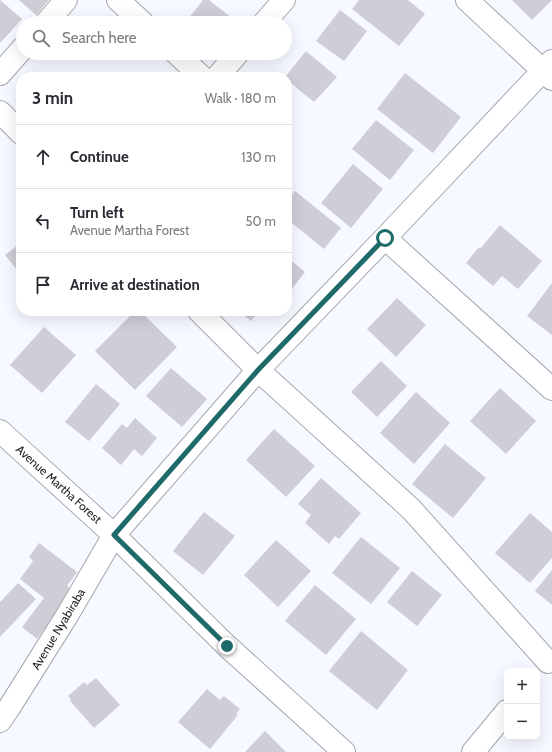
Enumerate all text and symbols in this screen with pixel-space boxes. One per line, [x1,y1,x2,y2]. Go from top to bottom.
search box [16,16,292,60]
icon: search [30,27,52,49]
text: Search here [62,29,137,47]
text: 3 min [32,88,73,108]
text: Walk · 180 m [205,90,276,106]
icon: ahead [32,146,54,168]
text: Continue [70,148,129,166]
text: 130 m [241,149,276,165]
text: Turn left [70,204,124,222]
icon: left [32,210,54,232]
text: 50 m [246,213,276,229]
text: Avenue Martha Forest [70,222,189,238]
route start [376,229,394,247]
icon: arrive [32,274,54,296]
text: Arrive at destination [70,276,200,294]
street label: Avenue Martha Forest [13,442,105,526]
street label: Avenue Nyabiraba [28,586,88,672]
route end [218,637,236,655]
map controls [504,668,540,740]
button: + [504,668,540,704]
button: − [504,704,540,740]

